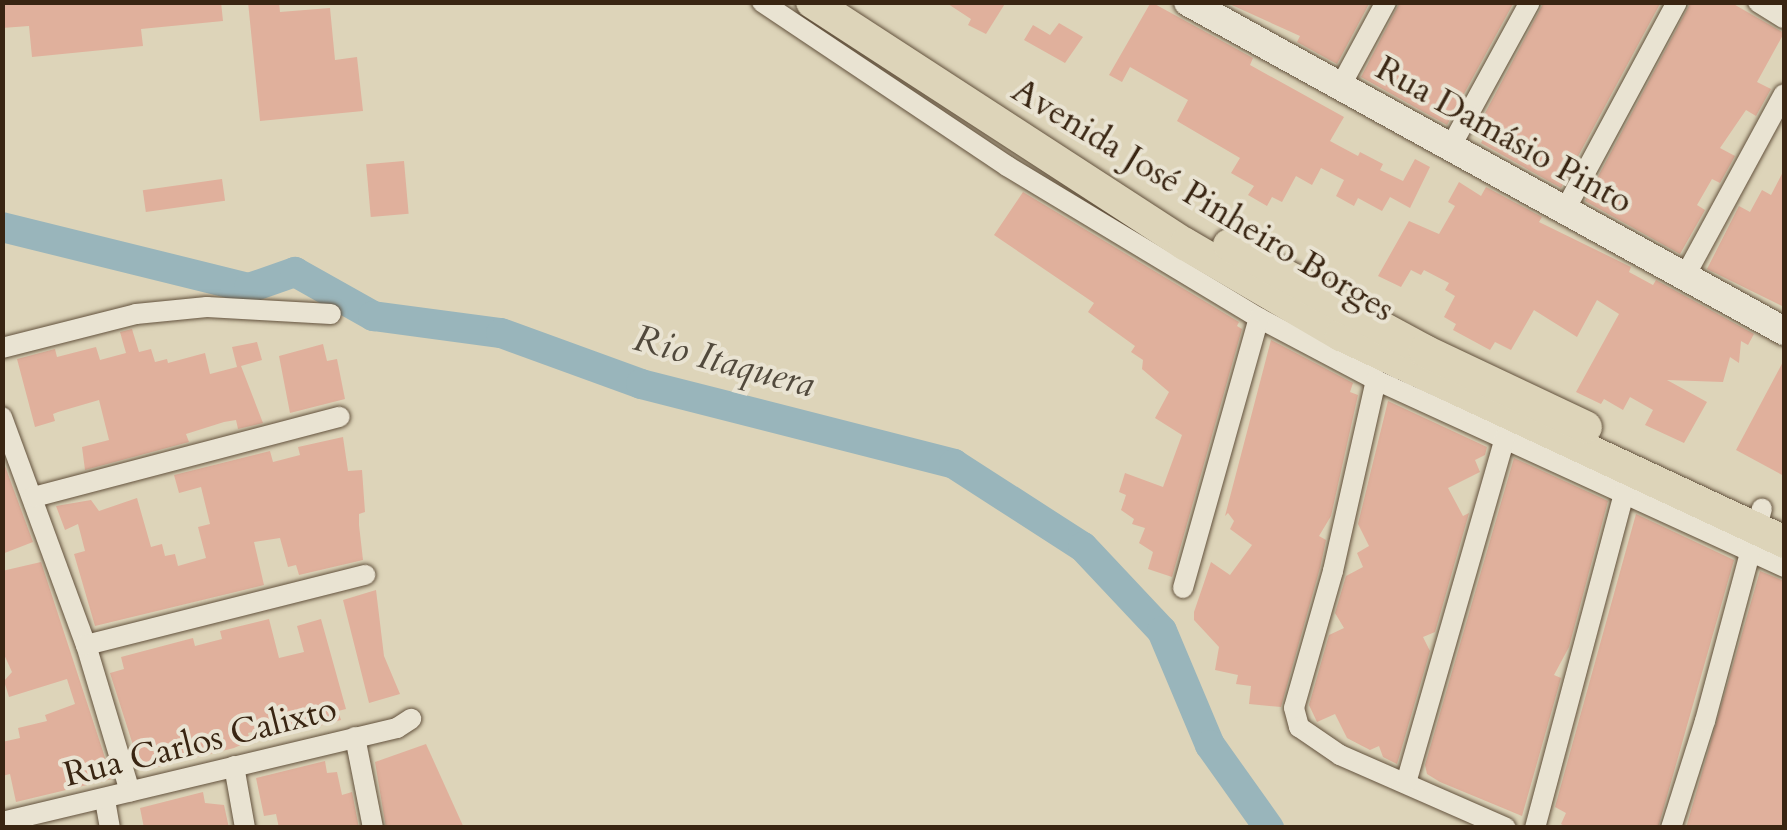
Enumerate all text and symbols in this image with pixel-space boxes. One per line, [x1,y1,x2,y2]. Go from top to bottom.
street label: Rua Damásio Pinto [1369,47,1639,223]
street label: Avenida José Pinheiro Borges [1004,69,1402,331]
water label: Rio Itaquera [628,316,820,408]
street label: Rua Carlos Calixto [59,688,341,796]

